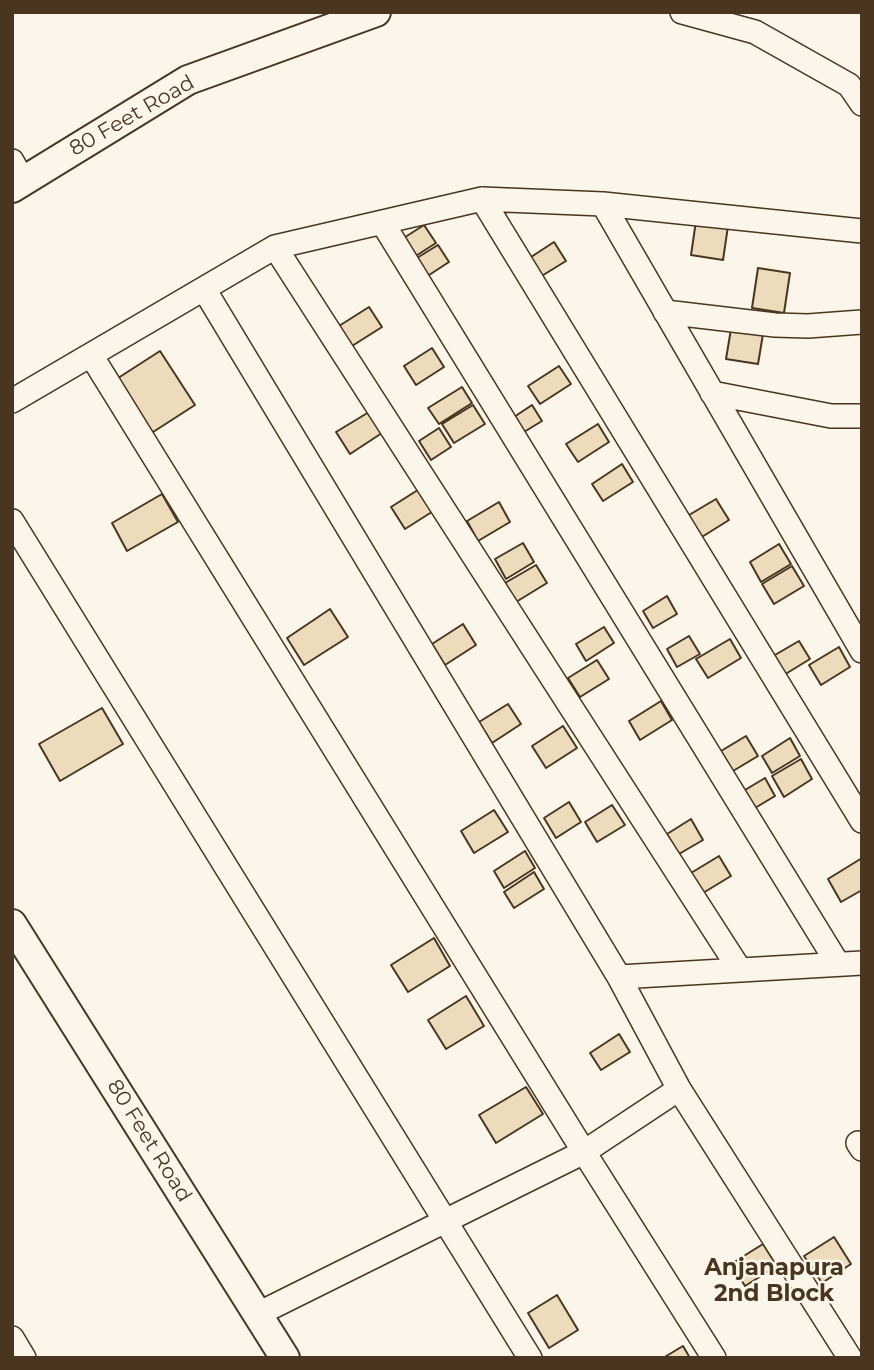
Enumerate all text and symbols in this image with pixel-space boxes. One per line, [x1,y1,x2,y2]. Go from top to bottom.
street label: 80 Feet Road [65,70,199,162]
street label: 80 Feet Road [101,1075,197,1207]
district label: Anjanapura 2nd Block [704,1254,844,1308]

